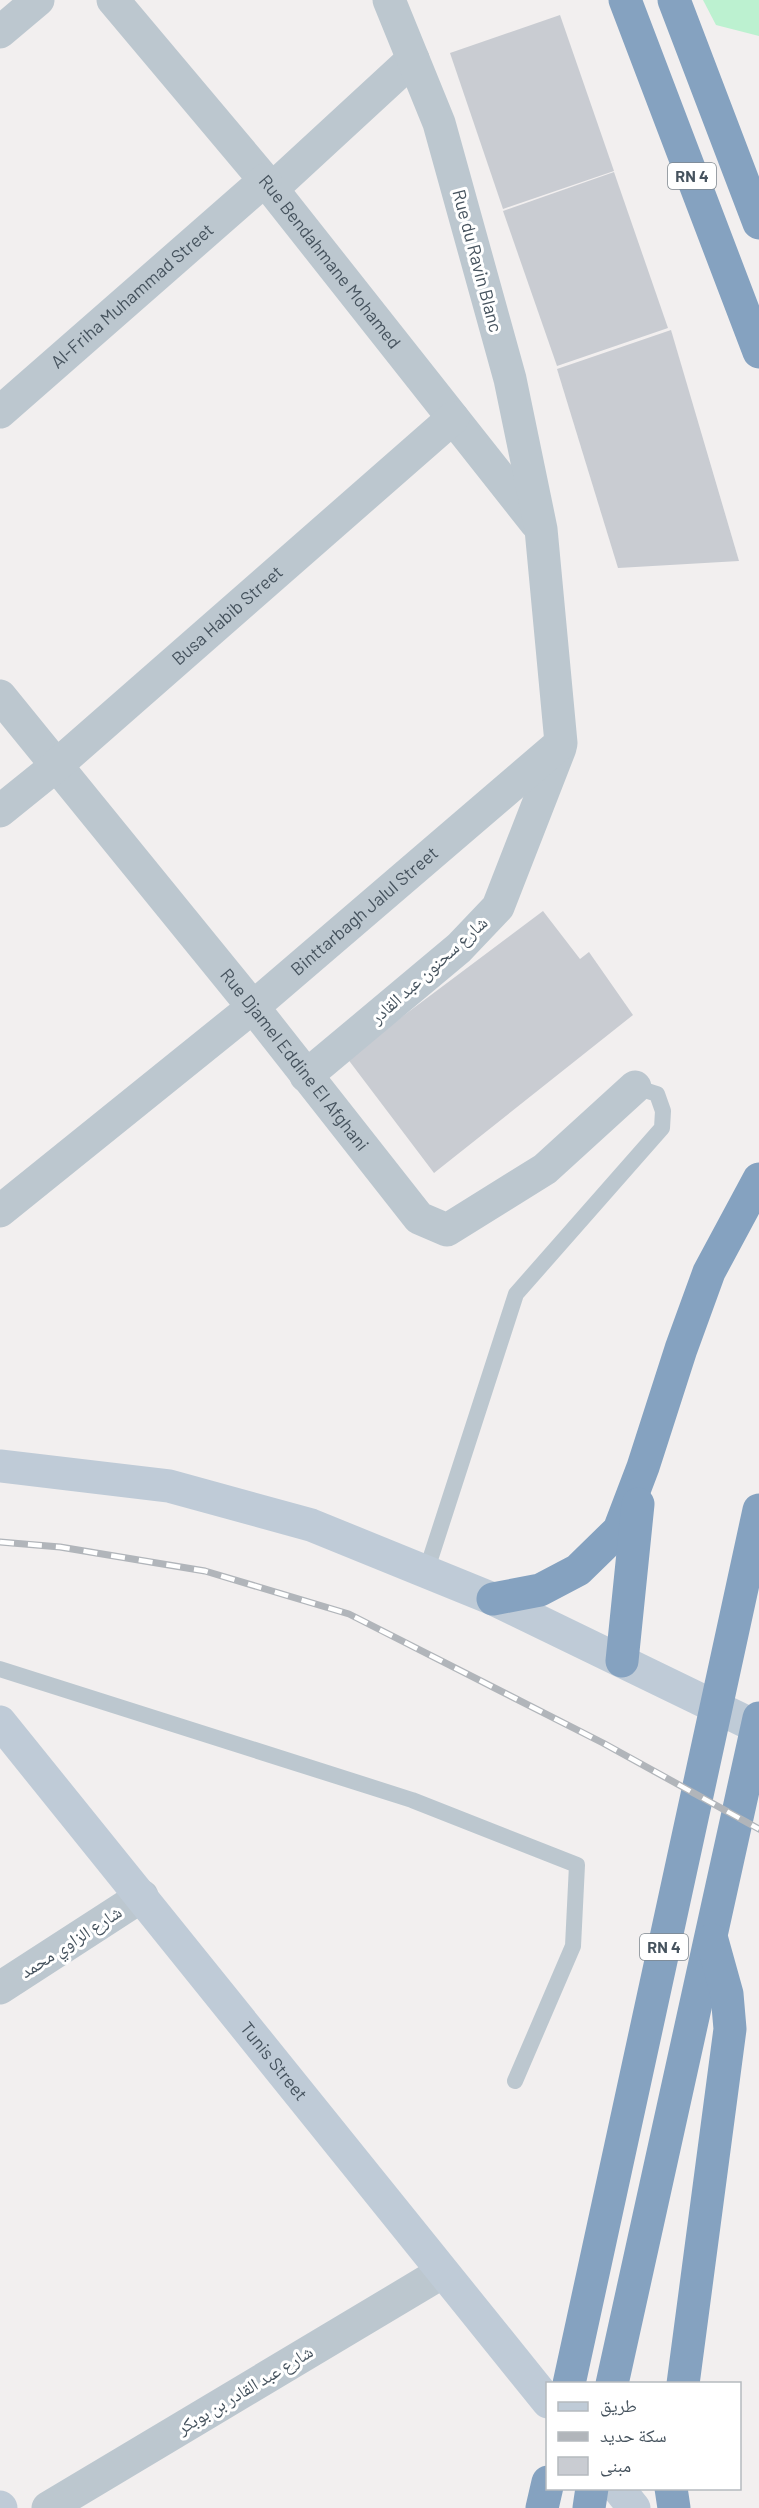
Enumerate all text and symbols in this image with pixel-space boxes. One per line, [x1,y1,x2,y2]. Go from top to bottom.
road number: RN 4 [668,163,716,189]
street label: Rue Bendahmane Mohamed [255,170,406,353]
street label: Rue du Ravin Blanc [448,187,508,335]
street label: Al-Friha Muhammad Street [46,218,218,372]
street label: Busa Habib Street [167,560,287,669]
street label: Binttarbagh Jalul Street [286,841,442,980]
street label: شارع سحنون عبد القادر [364,911,492,1029]
street label: Rue Djamel Eddine El Afghani [216,964,374,1155]
street label: شارع الزاوي محمد [15,1900,128,1986]
road number: RN 4 [640,1934,688,1960]
street label: Tunis Street [236,2017,313,2105]
street label: شارع عبد القادر بن بوبكر [172,2340,317,2440]
legend [546,2382,741,2490]
text: طريق [600,2394,637,2417]
text: سكة حديد [600,2424,667,2446]
text: مبنى [600,2454,631,2477]

